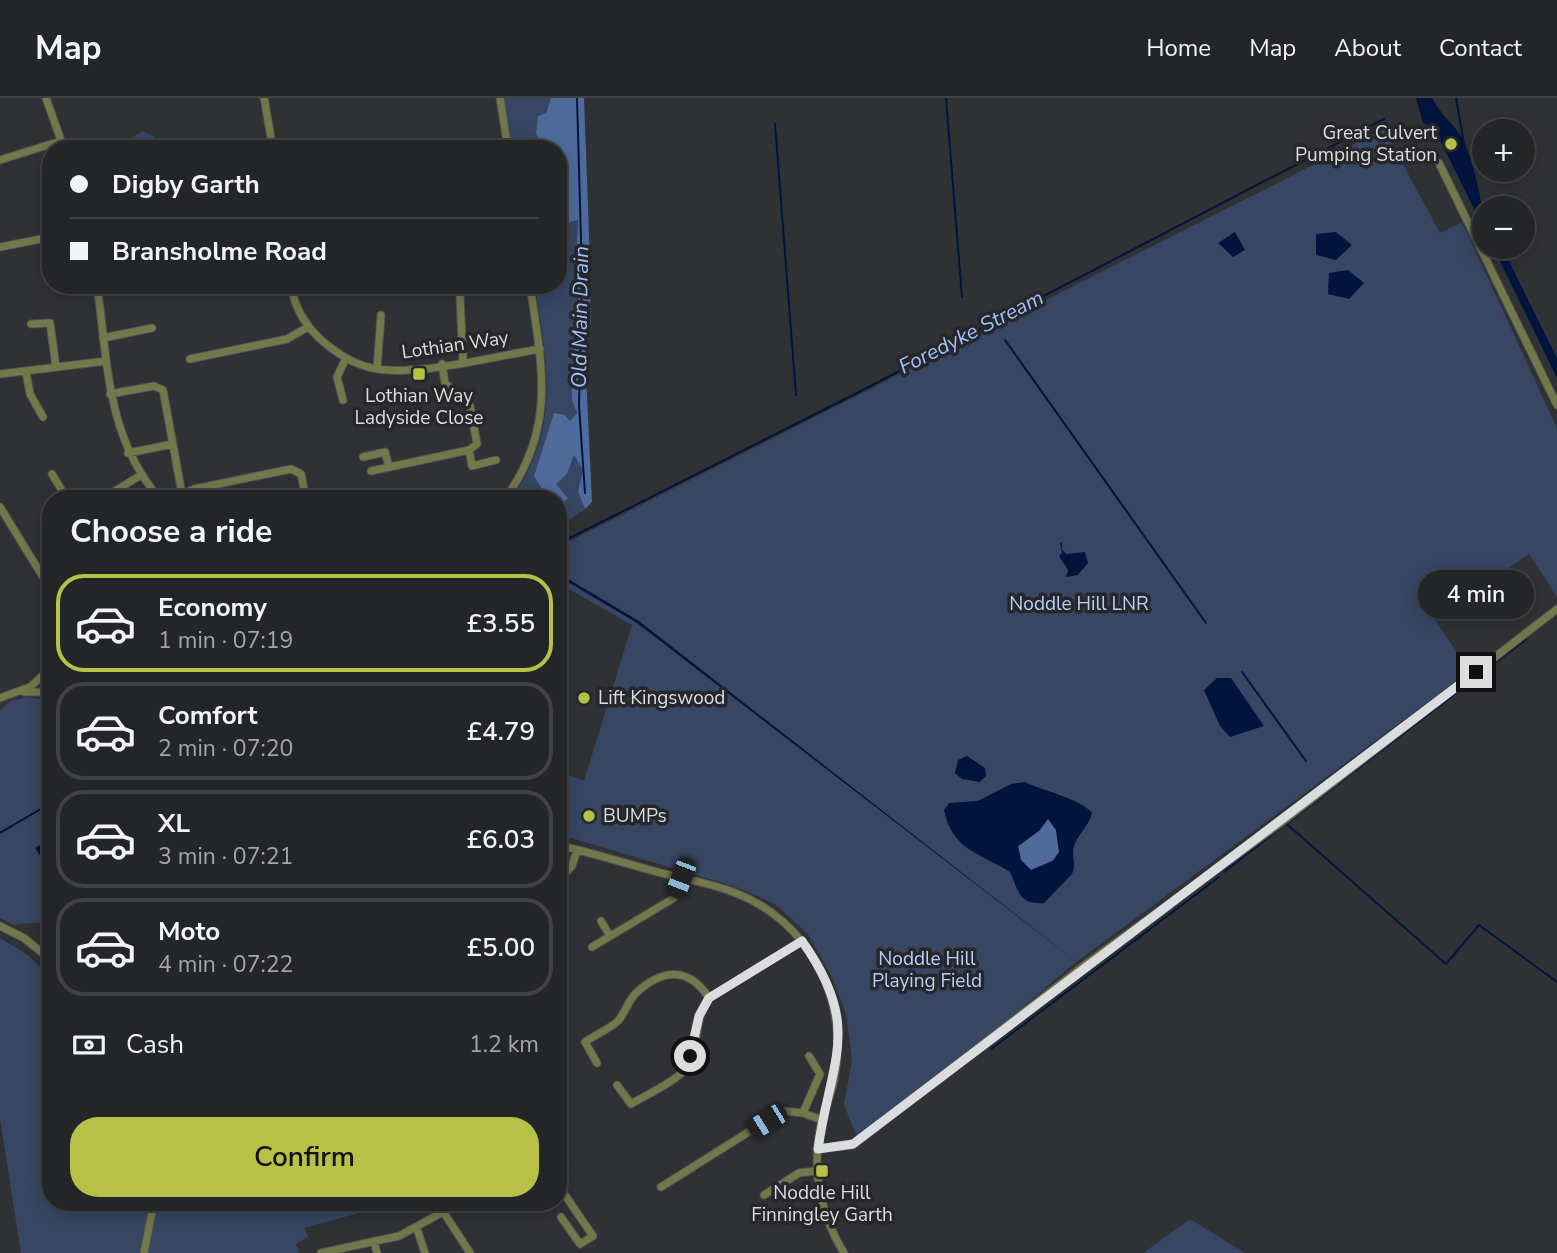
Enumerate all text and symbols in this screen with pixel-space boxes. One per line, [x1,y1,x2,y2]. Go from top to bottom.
text: Map [35,26,102,71]
text: Home [1146,32,1211,64]
text: Map [1249,32,1296,64]
text: About [1334,32,1401,64]
text: Contact [1439,32,1522,64]
map controls [1472,119,1535,259]
button: + [1472,119,1535,182]
place label: Great Culvert Pumping Station [1295,120,1437,168]
marker: Great Culvert Pumping Station [1443,136,1459,152]
text: Digby Garth [112,167,260,202]
button: − [1472,196,1535,259]
text: Bransholme Road [112,234,327,269]
water label: Old Main Drain [565,246,595,388]
water label: Foredyke Stream [894,283,1048,381]
street label: Lothian Way [400,325,510,365]
marker: Lothian Way Ladyside Close [411,366,427,382]
place label: Lothian Way Ladyside Close [355,383,483,431]
text: Choose a ride [70,510,272,553]
callout: 4 min [1418,570,1534,620]
text: 4 min [1447,579,1505,610]
text: Economy [158,590,267,625]
park label: Noddle Hill LNR [1009,591,1149,617]
icon: car [74,592,137,655]
text: £3.55 [466,606,535,641]
text: 1 min · 07:19 [158,625,293,656]
route end [1460,656,1492,688]
place label: Lift Kingswood [598,685,725,711]
marker: Lift Kingswood [576,690,592,706]
text: Comfort [158,698,258,733]
icon: car [74,700,137,763]
text: £4.79 [466,714,535,749]
text: 2 min · 07:20 [158,733,293,764]
place label: BUMPs [603,803,667,829]
text: XL [158,806,190,841]
icon: car [74,808,137,871]
marker: BUMPs [581,808,597,824]
text: £6.03 [466,822,535,857]
text: 3 min · 07:21 [158,841,293,872]
car [664,855,699,901]
text: Moto [158,914,220,949]
icon: car [74,916,137,979]
text: £5.00 [466,930,535,965]
park label: Noddle Hill Playing Field [872,946,982,994]
text: 4 min · 07:22 [158,949,293,980]
icon: cash [70,1026,108,1064]
text: Cash [126,1027,184,1062]
text: 1.2 km [469,1029,539,1060]
route start [674,1040,706,1072]
car [744,1101,791,1141]
button: Confirm [70,1117,539,1197]
marker: Noddle Hill Finningley Garth [814,1163,830,1179]
place label: Noddle Hill Finningley Garth [751,1180,893,1228]

